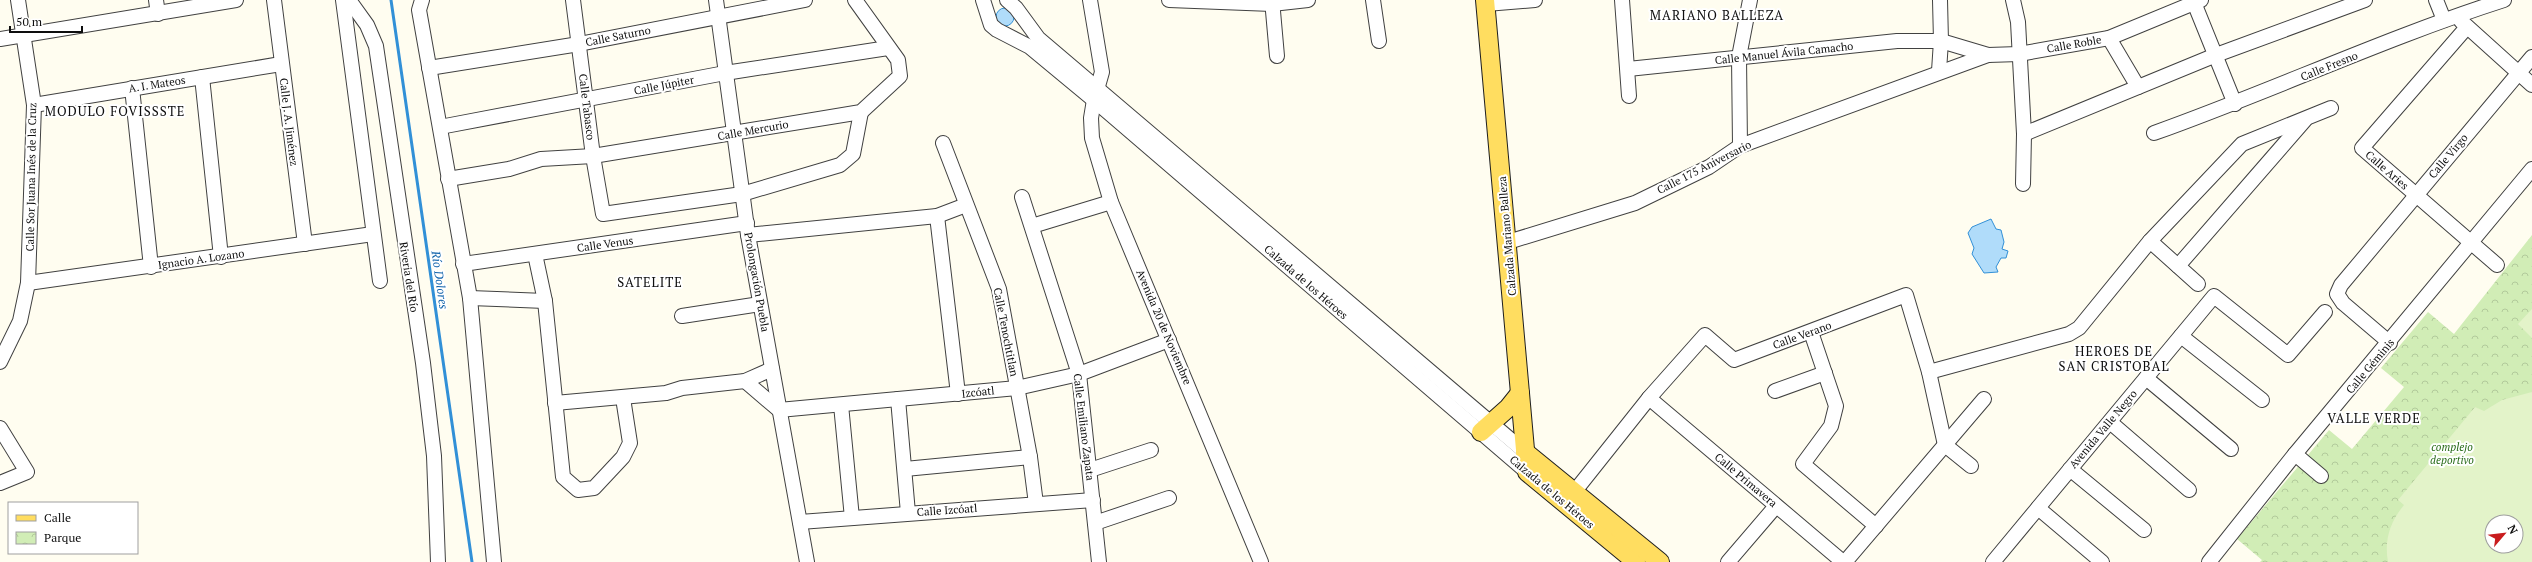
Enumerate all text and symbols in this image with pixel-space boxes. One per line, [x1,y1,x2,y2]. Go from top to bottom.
district label: MARIANO BALLEZA [1650,6,1784,24]
scale bar [10,8,82,34]
text: 50 m [16,14,43,29]
street label: Calle Saturno [584,23,652,49]
street label: Calle Roble [2046,32,2103,56]
street label: Calle Manuel Ávila Camacho [1714,39,1854,67]
street label: Calle Fresno [2298,48,2360,84]
street label: Calle Júpiter [633,72,696,98]
street label: A. I. Mateos [127,73,187,95]
street label: Calle Tabasco [576,73,598,141]
street label: Calle J. A. Jiménez [277,77,301,167]
street label: Calle Sor Juana Inés de la Cruz [23,102,39,252]
district label: MODULO FOVISSSTE [45,102,185,120]
street label: Calle Mercurio [716,117,790,143]
street label: Calle Virgo [2425,131,2471,181]
street label: Calle 175 Aniversario [1655,137,1753,197]
street label: Calle Aries [2363,147,2412,193]
street label: Calzada Mariano Balleza [1495,175,1519,296]
street label: Prolongación Puebla [741,231,773,333]
street label: Calle Venus [576,233,634,255]
street label: Riveria del Río [397,241,421,313]
street label: Calzada de los Héroes [1261,242,1351,322]
street label: Ignacio A. Lozano [157,246,245,272]
water label: Río Dolores [428,249,452,310]
street label: Avenida 20 de Noviembre [1133,267,1195,387]
district label: SATELITE [617,273,683,291]
street label: Calle Tenochtitlan [991,286,1022,378]
street label: Calle Verano [1771,318,1833,352]
street label: Calle Géminis [2343,335,2397,397]
district label: HEROES DE SAN CRISTOBAL [2058,342,2170,375]
street label: Calle Emiliano Zapata [1070,373,1098,482]
street label: Izcóatl [961,383,995,401]
street label: Avenida Valle Negro [2066,387,2140,471]
district label: VALLE VERDE [2327,409,2421,427]
park label: complejo deportivo [2430,440,2474,467]
street label: Calle Primavera [1712,450,1780,510]
street label: Calzada de los Héroes [1507,452,1597,532]
street label: Calle Izcóatl [916,501,978,519]
legend [8,502,138,554]
text: Calle [44,510,71,525]
north arrow [2484,514,2524,554]
text: N [2505,522,2521,537]
text: Parque [44,530,81,545]

